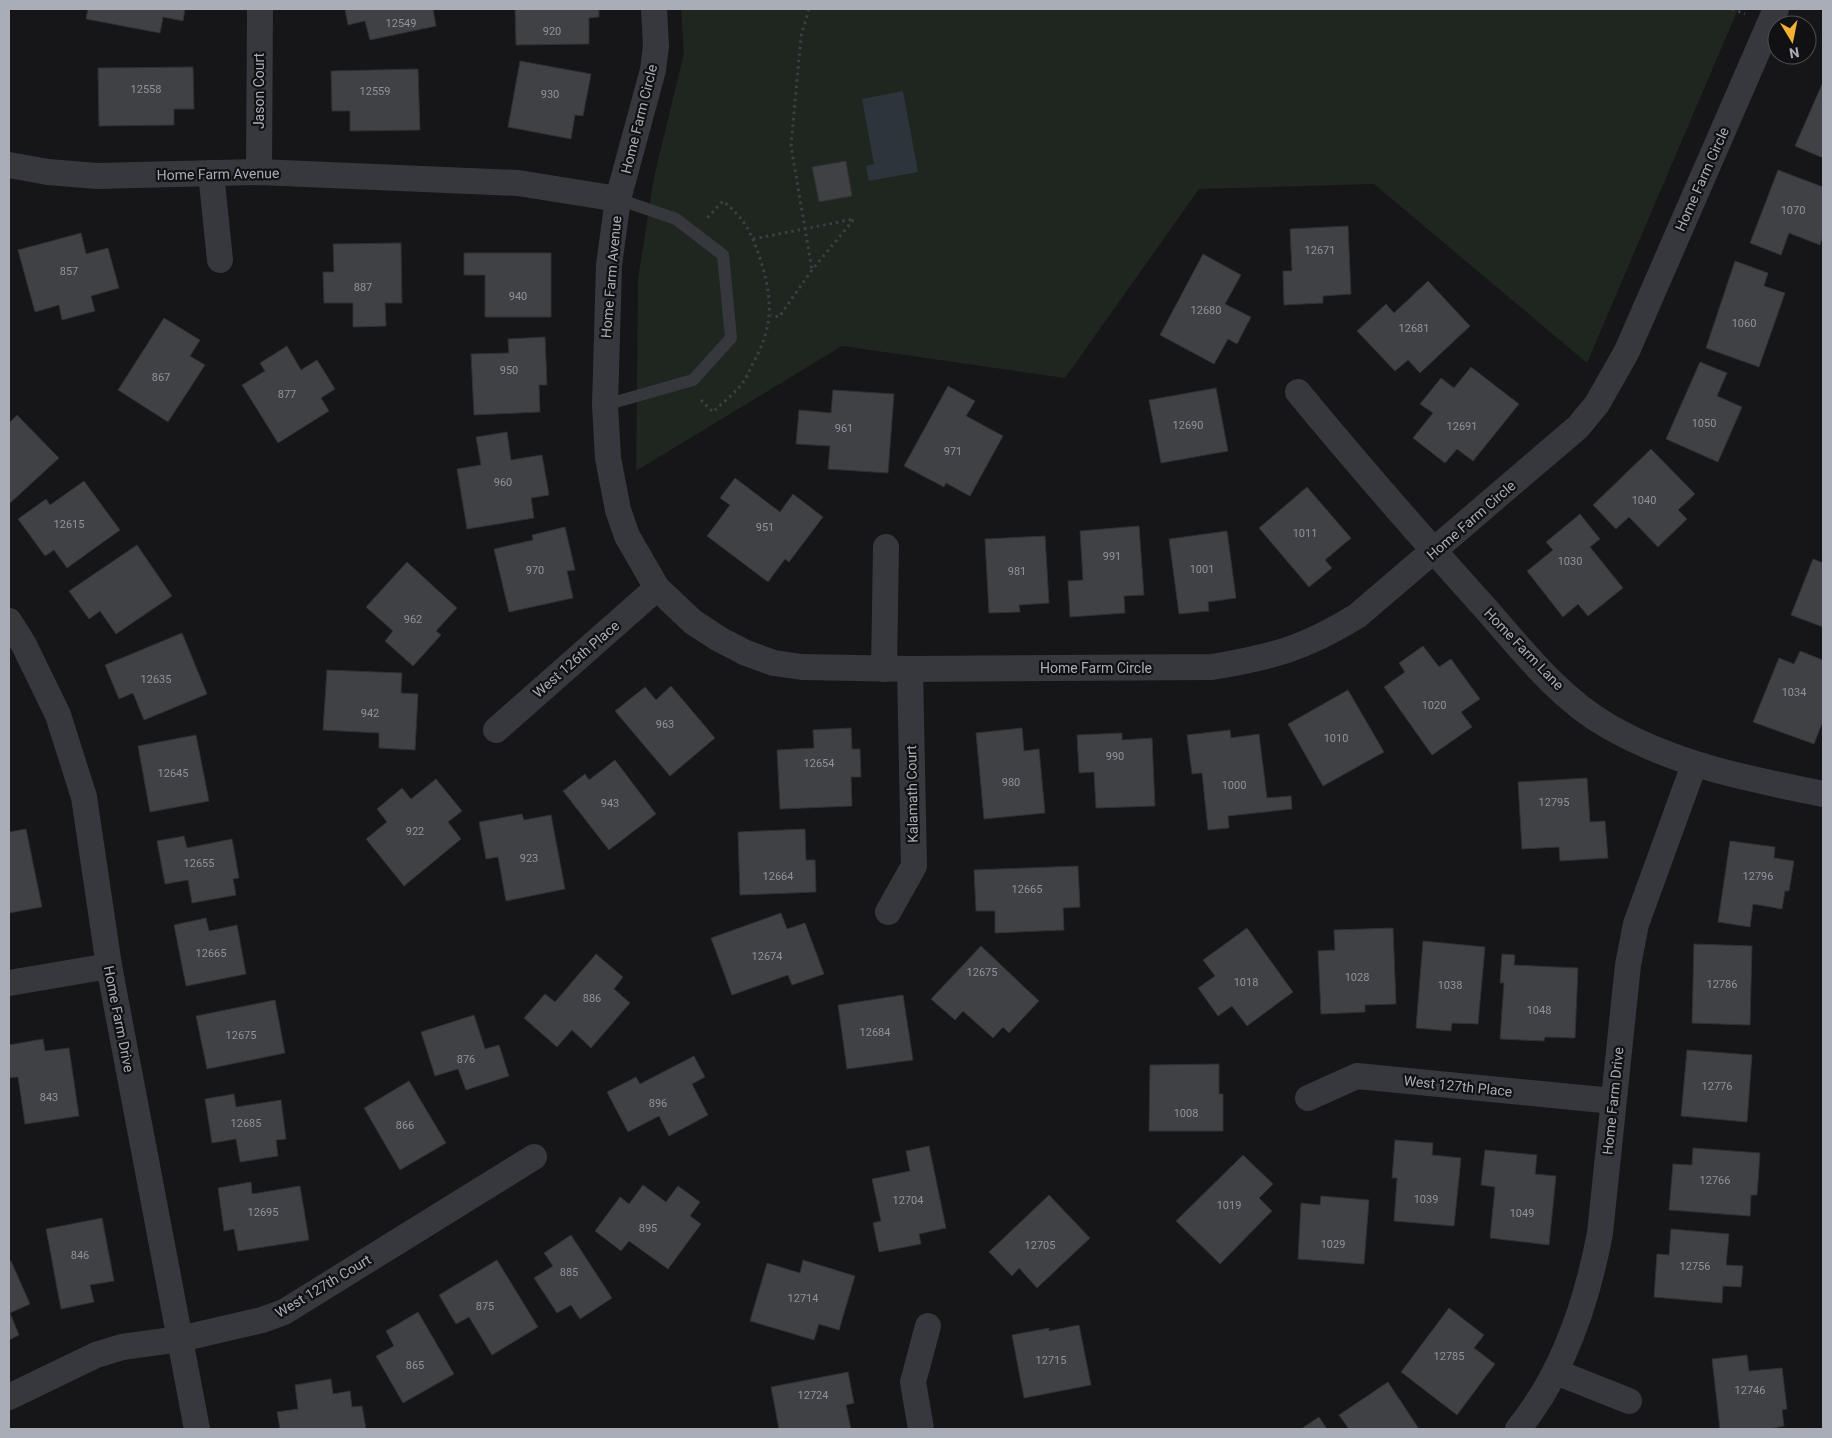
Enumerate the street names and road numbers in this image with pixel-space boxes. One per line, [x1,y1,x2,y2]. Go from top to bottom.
street label: Jason Court [251,52,267,129]
street label: Home Farm Circle [618,63,660,175]
street label: Home Farm Circle [1672,125,1732,233]
street label: Home Farm Avenue [157,165,279,183]
street label: Home Farm Avenue [598,215,624,339]
street label: Home Farm Circle [1423,477,1519,563]
street label: Home Farm Lane [1481,605,1567,693]
street label: West 126th Place [530,617,622,701]
street label: Home Farm Circle [1040,660,1152,676]
street label: Kalamath Court [903,745,921,843]
street label: Home Farm Drive [101,964,137,1074]
street label: Home Farm Drive [1599,1046,1627,1156]
street label: West 127th Place [1403,1072,1513,1100]
street label: West 127th Court [272,1251,374,1321]

